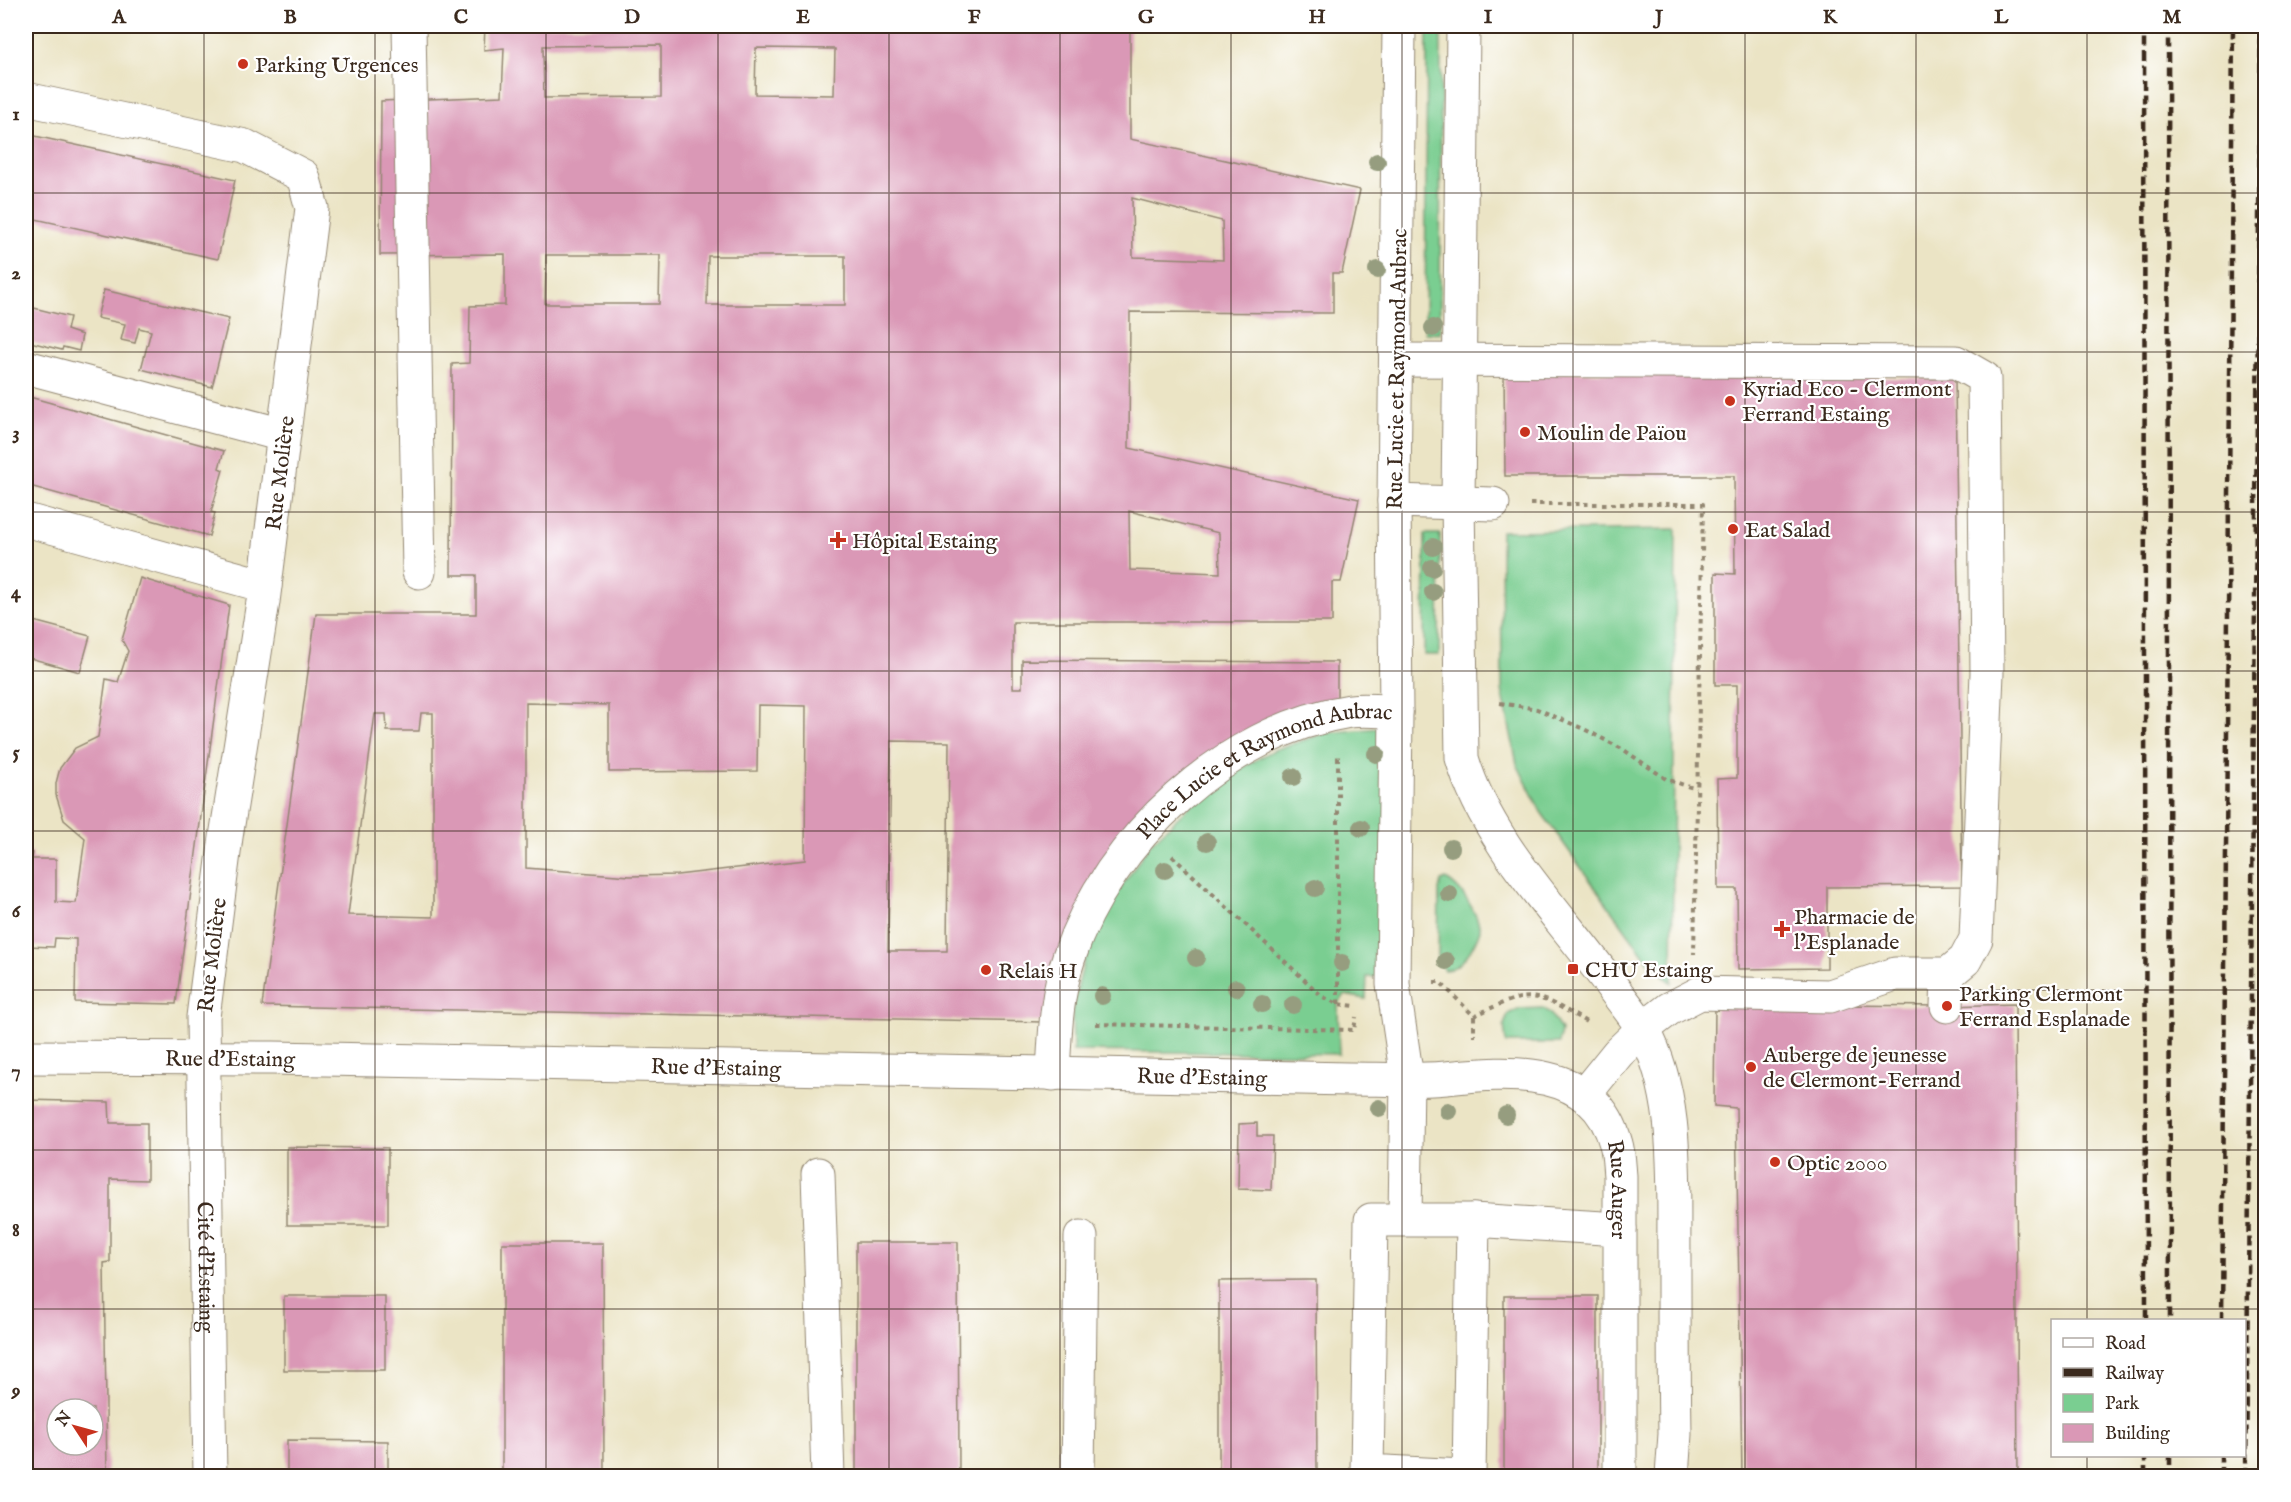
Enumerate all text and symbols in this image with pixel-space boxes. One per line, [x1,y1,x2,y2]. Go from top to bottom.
text: A [111,5,127,30]
text: B [283,5,297,30]
text: C [454,5,468,30]
text: D [624,5,640,30]
text: E [796,5,810,30]
text: F [968,5,981,30]
text: G [1138,5,1155,30]
text: H [1308,5,1326,30]
text: I [1484,5,1493,30]
text: J [1652,5,1664,30]
text: K [1823,5,1839,30]
text: L [1994,5,2009,30]
text: M [2163,5,2182,30]
place label: Parking Urgences [255,52,418,80]
marker: Parking Urgences [236,57,250,71]
text: 1 [12,102,20,127]
street label: Rue Lucie et Raymond Aubrac [1382,228,1414,510]
text: 2 [11,261,21,286]
place label: Kyriad Eco - Clermont Ferrand Estaing [1742,376,1952,429]
marker: Kyriad Eco - Clermont Ferrand Estaing [1723,394,1737,408]
street label: Rue Molière [260,414,302,532]
place label: Moulin de Païou [1537,420,1687,448]
text: 3 [12,421,20,446]
marker: Moulin de Païou [1518,425,1532,439]
place label: Eat Salad [1745,517,1830,545]
marker: Eat Salad [1726,522,1740,536]
place label: Hôpital Estaing [852,528,999,556]
marker: Hôpital Estaing [829,531,847,549]
text: 4 [11,580,22,605]
street label: Place Lucie et Raymond Aubrac [1131,698,1393,846]
text: 5 [12,740,20,765]
street label: Rue Molière [192,896,234,1014]
text: 6 [12,899,22,924]
place label: Pharmacie de l'Esplanade [1794,904,1914,957]
marker: Pharmacie de l'Esplanade [1775,922,1789,936]
place label: CHU Estaing [1585,957,1714,985]
place label: Relais H [998,958,1078,986]
marker: CHU Estaing [1566,962,1580,976]
marker: Relais H [979,963,993,977]
place label: Parking Clermont Ferrand Esplanade [1959,981,2130,1034]
marker: Parking Clermont Ferrand Esplanade [1940,999,1954,1013]
place label: Auberge de jeunesse de Clermont-Ferrand [1762,1042,1961,1095]
street label: Rue d'Estaing [165,1046,296,1074]
street label: Rue d'Estaing [650,1053,782,1084]
text: 7 [11,1059,21,1084]
marker: Auberge de jeunesse de Clermont-Ferrand [1744,1060,1758,1074]
street label: Rue d'Estaing [1136,1063,1268,1093]
street label: Rue Auger [1600,1138,1632,1239]
place label: Optic 2000 [1787,1150,1888,1178]
marker: Optic 2000 [1768,1155,1782,1169]
street label: Cité d'Estaing [190,1201,220,1334]
text: 8 [12,1218,20,1243]
legend [2051,1319,2246,1457]
text: Road [2105,1333,2146,1356]
text: Railway [2105,1363,2164,1386]
text: 9 [11,1378,21,1403]
text: Park [2105,1393,2140,1416]
north arrow [45,1397,105,1457]
text: N [52,1408,77,1432]
text: Building [2105,1423,2170,1446]

